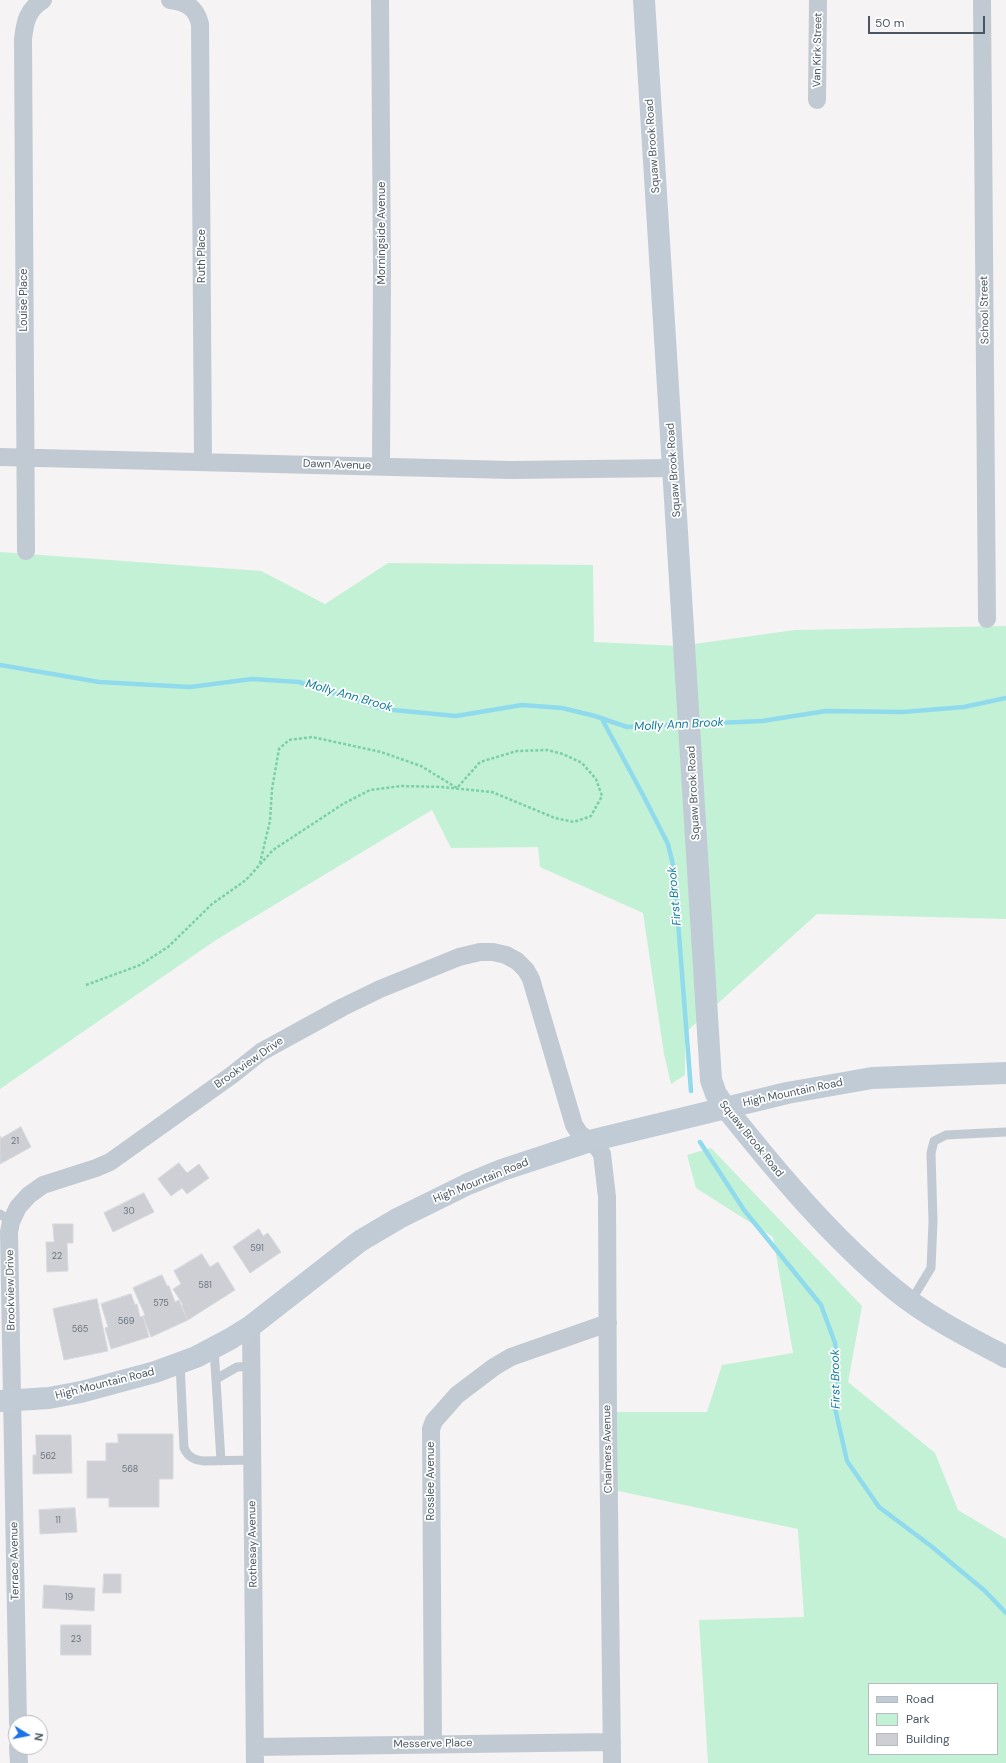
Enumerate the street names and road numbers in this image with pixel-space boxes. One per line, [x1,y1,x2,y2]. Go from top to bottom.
street label: Van Kirk Street [811,13,825,87]
street label: Squaw Brook Road [643,98,663,194]
street label: Morningside Avenue [375,182,389,284]
street label: Ruth Place [195,229,209,283]
street label: Louise Place [17,268,31,332]
street label: School Street [978,276,992,344]
street label: Squaw Brook Road [664,422,684,518]
street label: Dawn Avenue [303,457,371,473]
street label: Squaw Brook Road [685,746,703,840]
street label: Brookview Drive [212,1034,286,1092]
street label: High Mountain Road [742,1076,844,1110]
street label: Squaw Brook Road [716,1098,786,1180]
street label: High Mountain Road [431,1156,531,1206]
street label: Brookview Drive [4,1249,18,1331]
street label: High Mountain Road [54,1365,156,1403]
street label: Chalmers Avenue [601,1405,615,1493]
street label: Rosslee Avenue [424,1441,438,1521]
street label: Rothesay Avenue [246,1500,260,1588]
street label: Terrace Avenue [8,1522,22,1600]
street label: Messerve Place [393,1737,473,1751]

